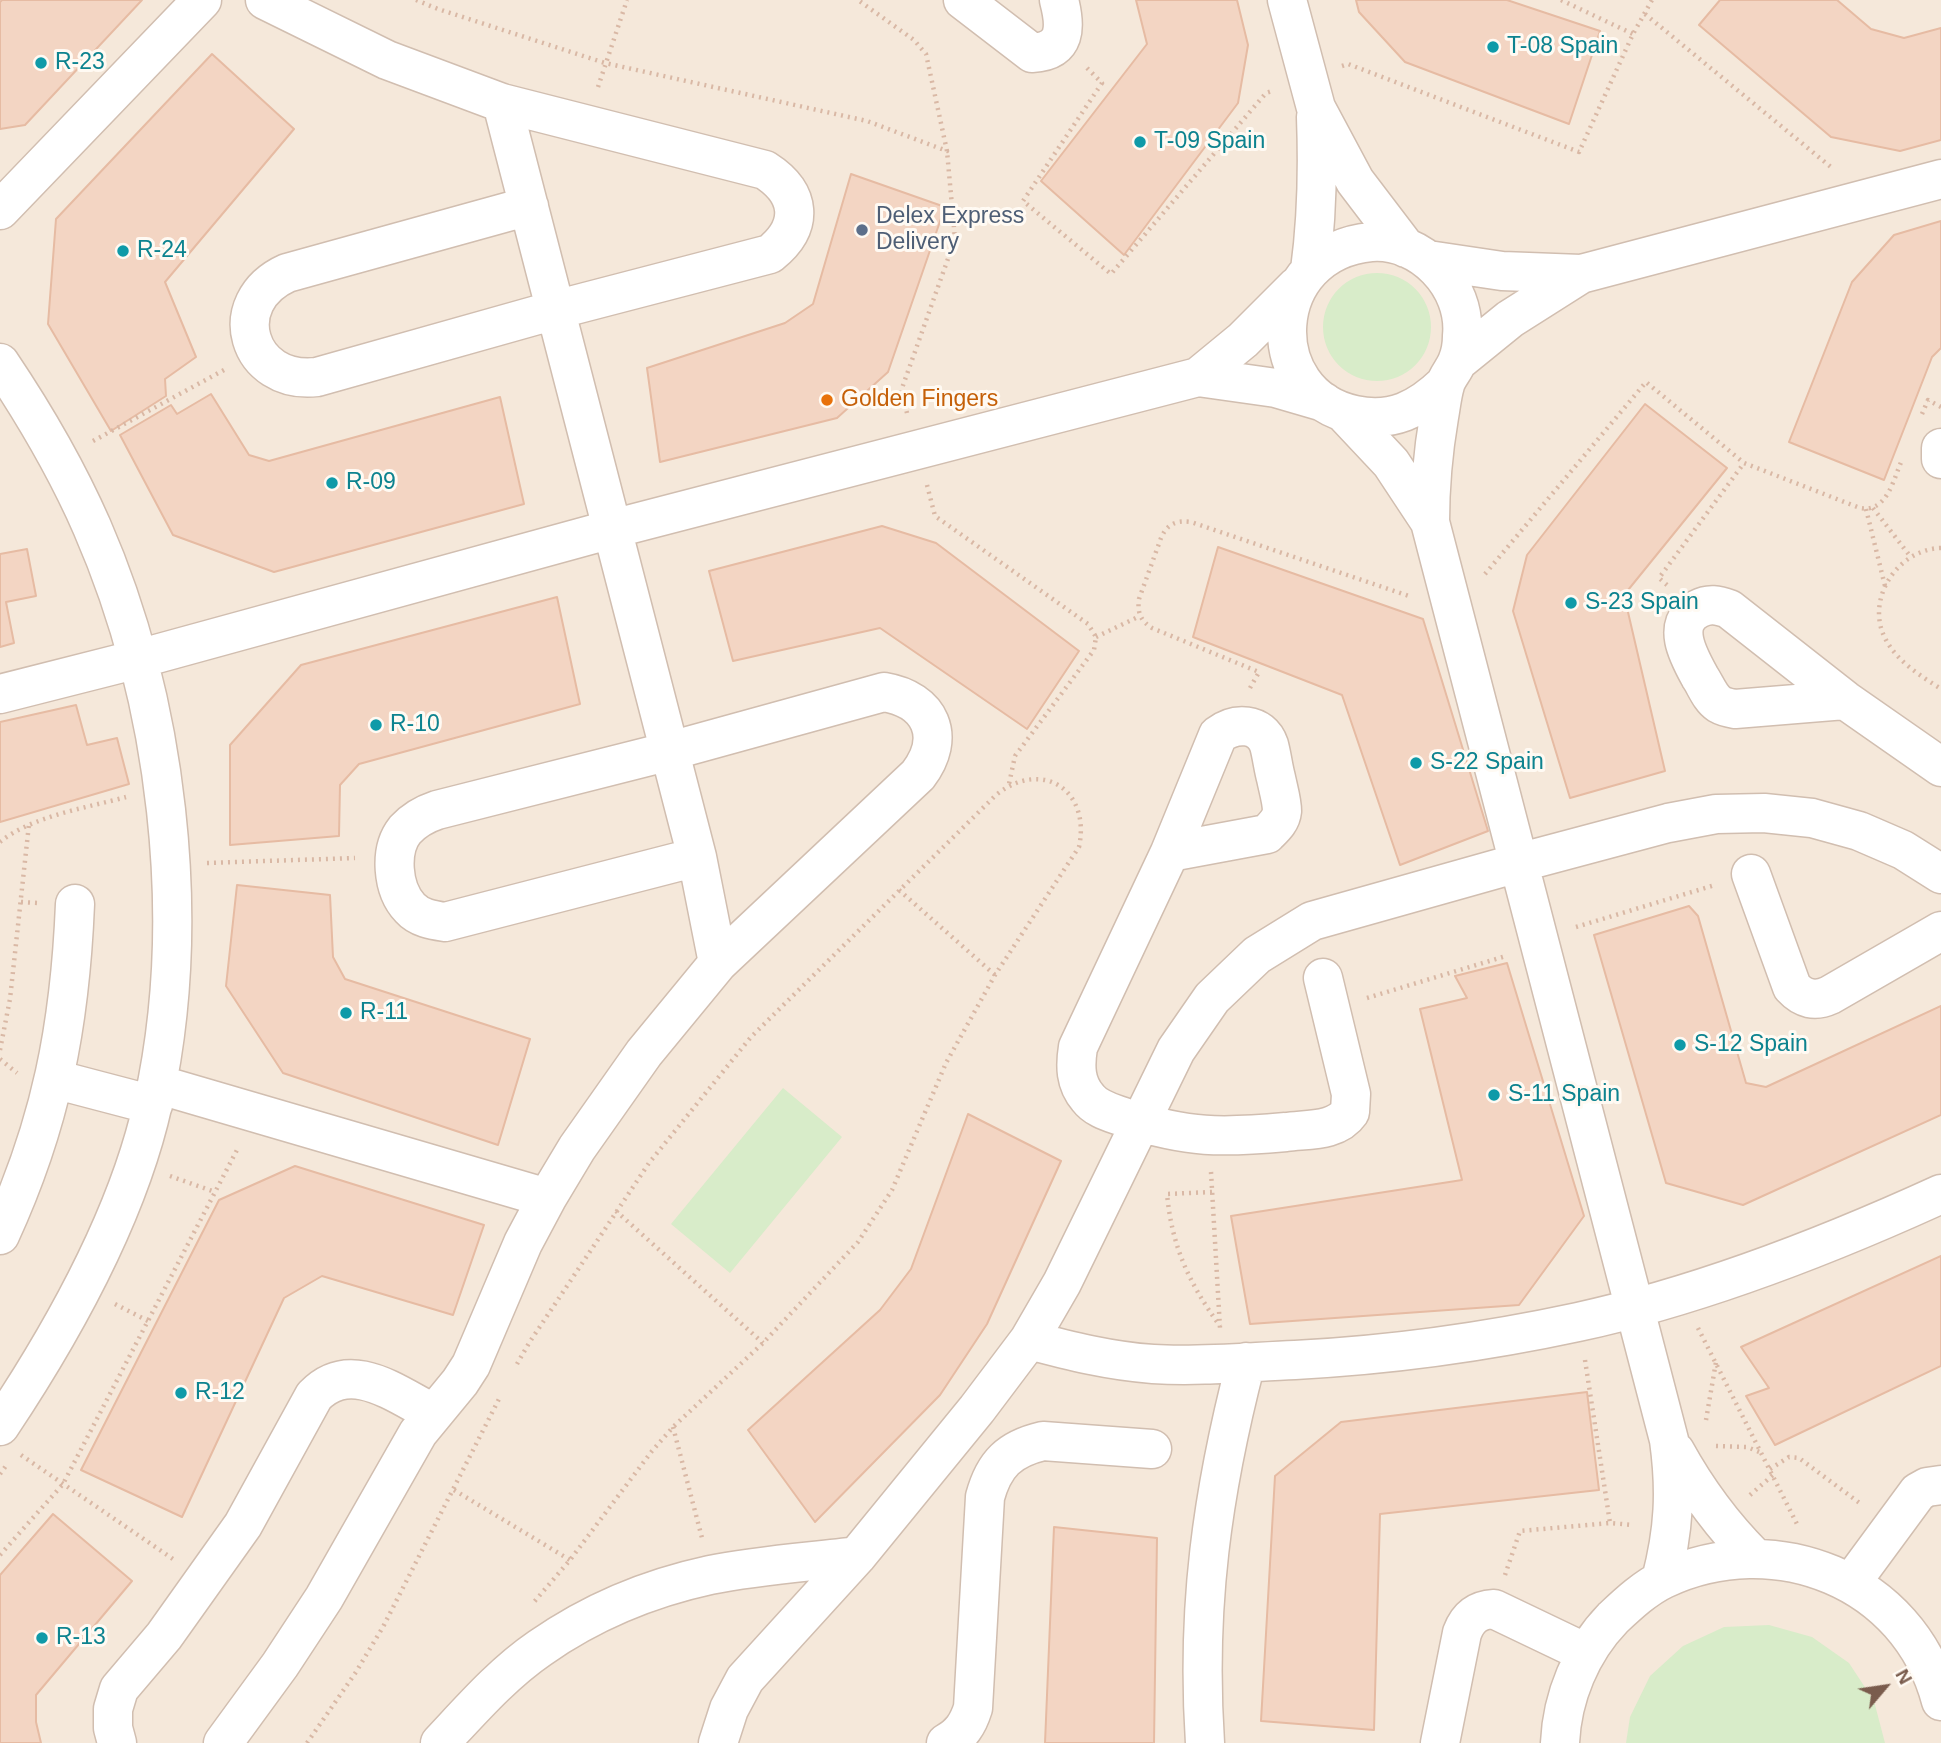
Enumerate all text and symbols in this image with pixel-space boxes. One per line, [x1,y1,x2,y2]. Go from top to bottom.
place label: T-08 Spain [1507,33,1618,61]
marker: T-08 Spain [1485,39,1501,55]
place label: R-23 [55,49,105,77]
marker: R-23 [33,55,49,71]
place label: T-09 Spain [1154,128,1265,156]
marker: T-09 Spain [1132,134,1148,150]
place label: Delex Express Delivery [876,203,1024,257]
marker: Delex Express Delivery [854,222,870,238]
place label: R-24 [137,237,187,265]
marker: R-24 [115,243,131,259]
place label: Golden Fingers [841,386,998,414]
marker: Golden Fingers [819,392,835,408]
place label: R-09 [346,469,396,497]
marker: R-09 [324,475,340,491]
place label: S-23 Spain [1585,589,1699,617]
marker: S-23 Spain [1563,595,1579,611]
place label: R-10 [390,711,440,739]
marker: R-10 [368,717,384,733]
place label: S-22 Spain [1430,749,1544,777]
marker: S-22 Spain [1408,755,1424,771]
place label: R-11 [360,999,408,1027]
marker: R-11 [338,1005,354,1021]
place label: S-12 Spain [1694,1031,1808,1059]
marker: S-12 Spain [1672,1037,1688,1053]
place label: S-11 Spain [1508,1081,1620,1109]
marker: S-11 Spain [1486,1087,1502,1103]
place label: R-12 [195,1379,245,1407]
marker: R-12 [173,1385,189,1401]
place label: R-13 [56,1624,106,1652]
marker: R-13 [34,1630,50,1646]
north arrow [1850,1652,1920,1722]
text: N [1891,1665,1916,1688]

